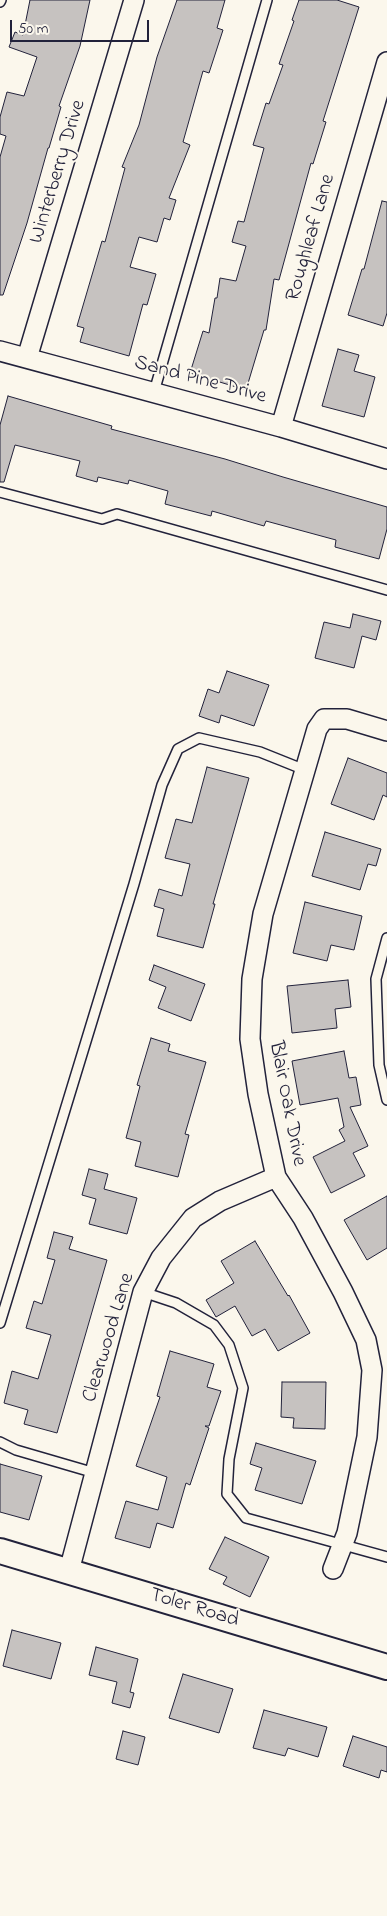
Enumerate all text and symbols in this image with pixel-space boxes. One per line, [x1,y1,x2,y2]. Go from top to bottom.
scale bar [12,10,151,42]
text: 50 m [18,18,48,40]
street label: Winterberry Drive [25,97,93,247]
street label: Roughleaf Lane [282,171,342,305]
street label: Sand Pine Drive [131,351,269,411]
street label: Blair Oak Drive [262,1039,310,1169]
street label: Clearwood Lane [78,1270,142,1406]
street label: Toler Road [146,1584,242,1634]

